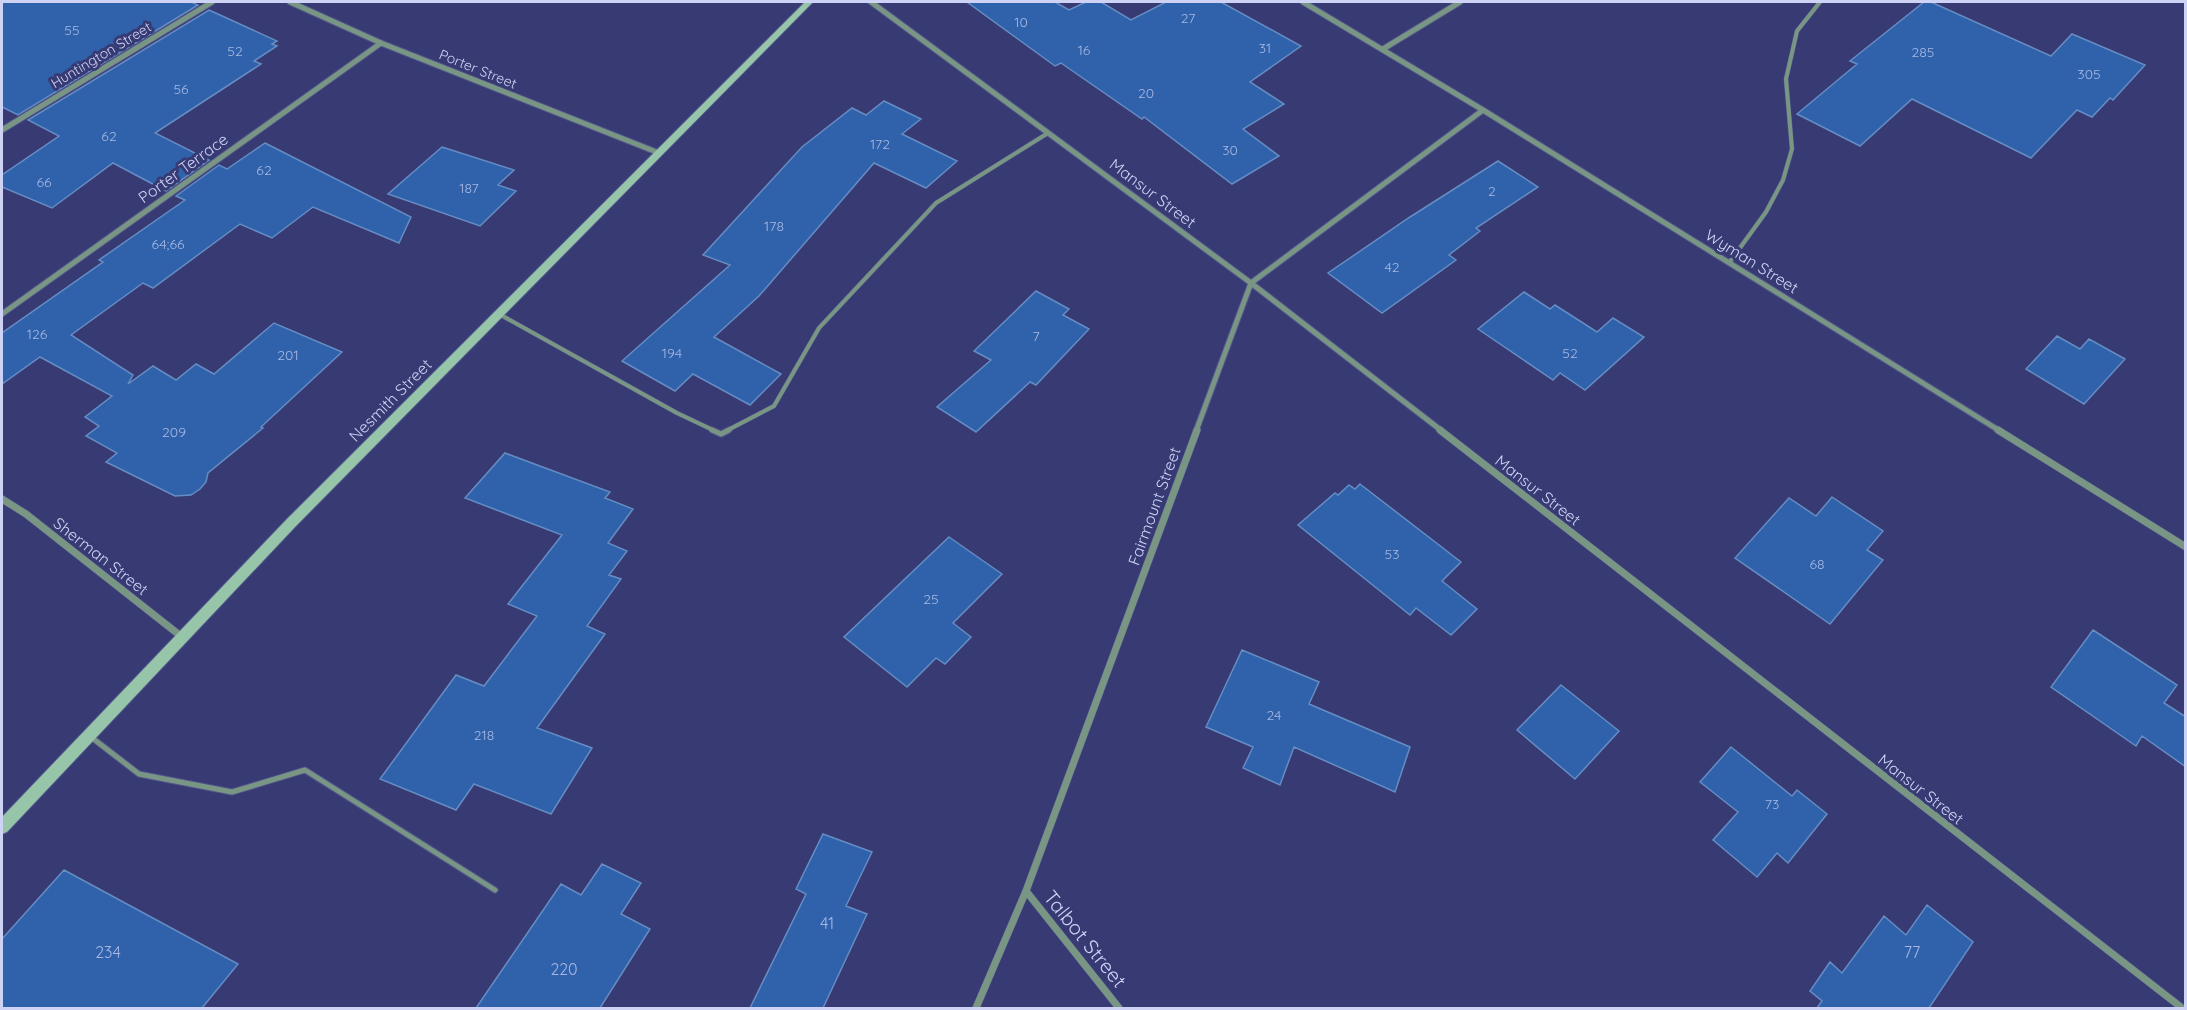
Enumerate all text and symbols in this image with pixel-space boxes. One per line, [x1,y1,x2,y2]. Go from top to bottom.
house number: 27 [1181,9,1195,27]
house number: 10 [1014,13,1028,31]
street label: Huntington Street [47,18,155,92]
house number: 55 [64,21,80,39]
house number: 31 [1259,39,1271,57]
house number: 16 [1078,41,1091,59]
house number: 52 [227,42,243,60]
house number: 285 [1912,43,1934,61]
street label: Porter Street [437,45,520,93]
house number: 305 [2077,65,2101,83]
house number: 56 [173,80,189,98]
house number: 20 [1138,84,1154,102]
house number: 62 [101,127,117,145]
street label: Porter Terrace [134,129,232,207]
house number: 172 [870,135,890,153]
house number: 30 [1222,141,1238,159]
street label: Mansur Street [1106,154,1200,232]
house number: 62 [256,161,272,179]
house number: 66 [36,173,52,191]
house number: 187 [459,179,479,197]
house number: 2 [1488,182,1496,200]
house number: 178 [764,217,784,235]
street label: Wyman Street [1702,224,1802,298]
house number: 64;66 [152,235,185,253]
house number: 42 [1384,258,1400,276]
house number: 126 [27,325,48,343]
house number: 7 [1032,327,1040,345]
house number: 194 [662,344,682,362]
house number: 52 [1562,344,1578,362]
house number: 201 [277,346,299,364]
street label: Nesmith Street [344,354,436,446]
house number: 209 [162,423,186,441]
street label: Fairmount Street [1123,444,1185,568]
street label: Mansur Street [1491,450,1585,530]
street label: Sherman Street [50,513,152,599]
house number: 53 [1385,545,1399,563]
house number: 68 [1809,555,1825,573]
house number: 25 [923,590,939,608]
house number: 24 [1267,706,1281,724]
house number: 218 [474,726,494,744]
street label: Mansur Street [1874,749,1968,829]
house number: 73 [1765,795,1779,813]
street label: Talbot Street [1039,885,1132,993]
house number: 41 [820,913,834,933]
house number: 234 [95,942,121,962]
house number: 77 [1904,942,1920,962]
house number: 220 [550,959,578,979]

